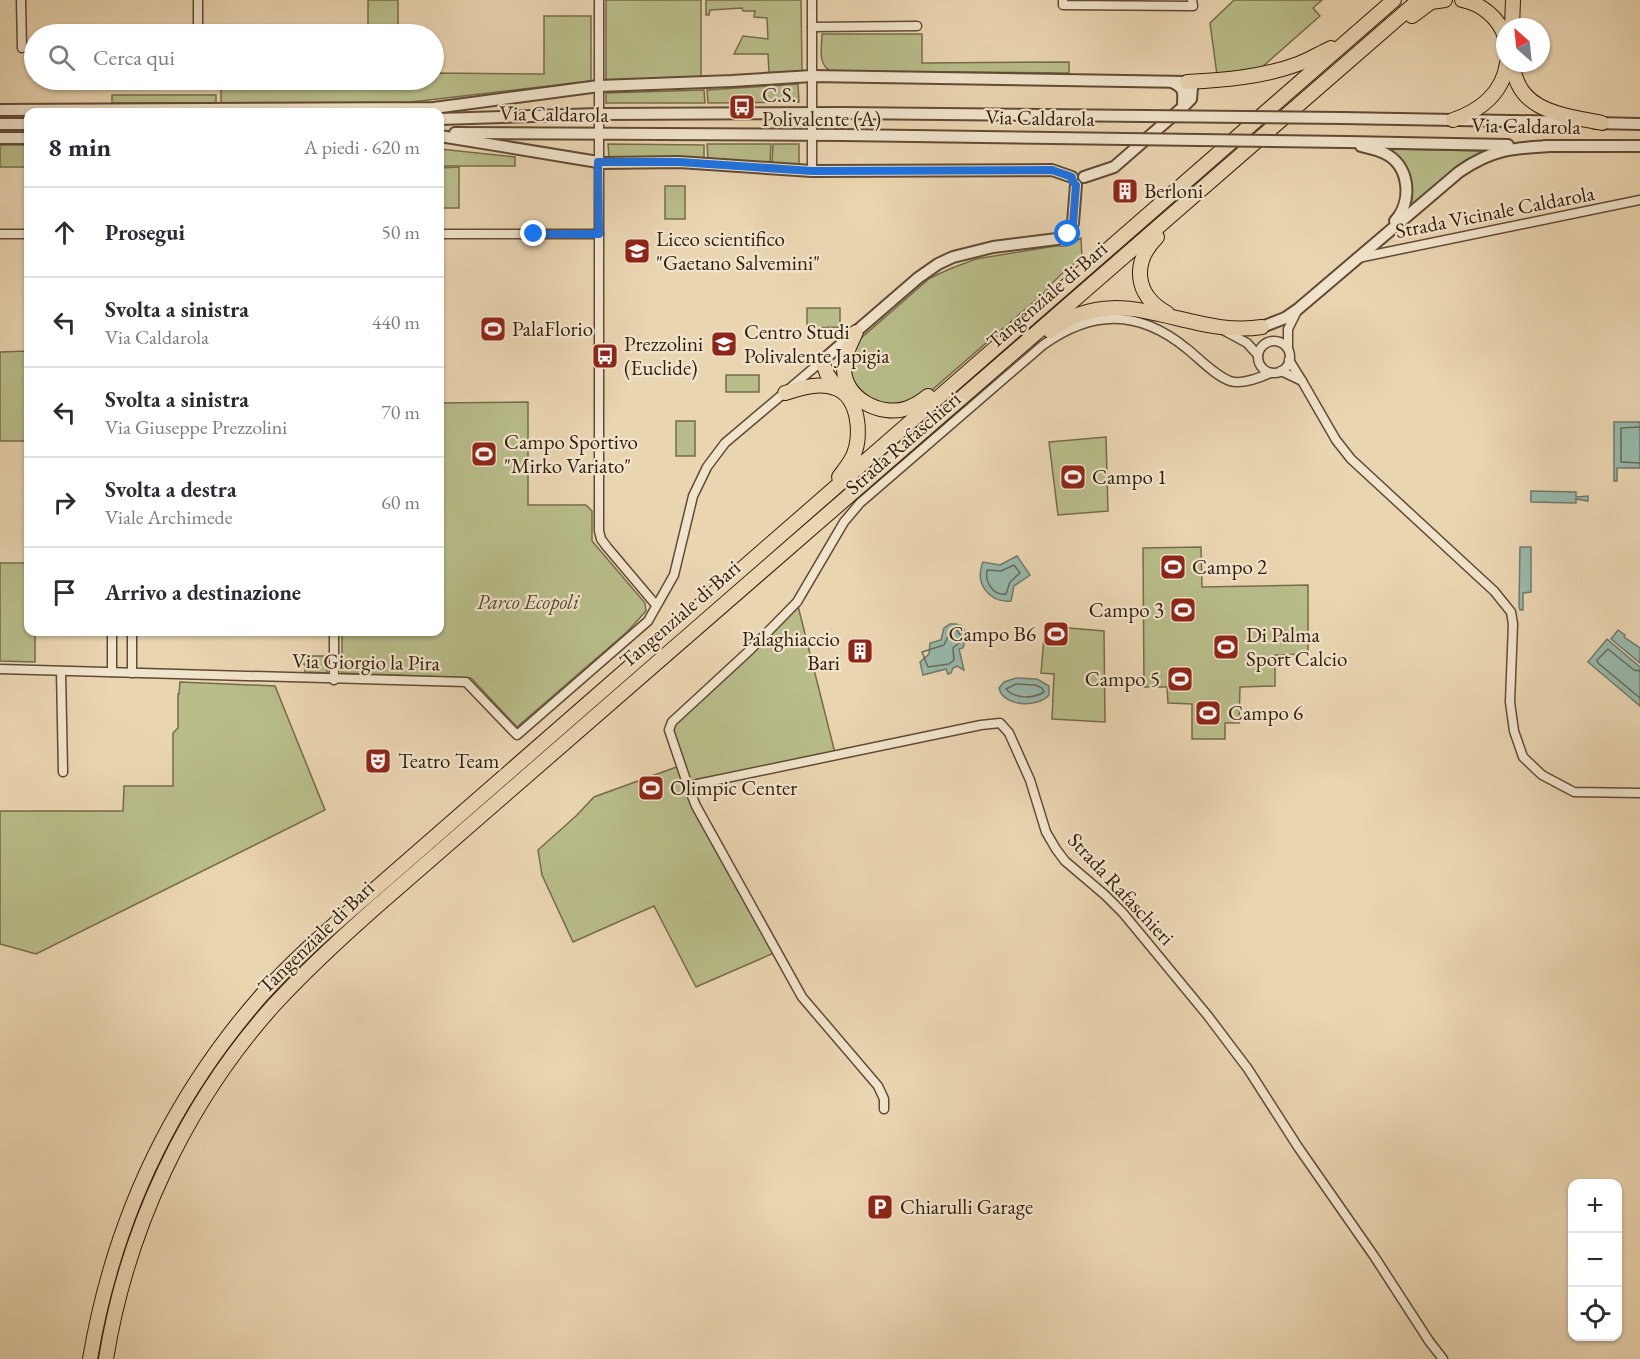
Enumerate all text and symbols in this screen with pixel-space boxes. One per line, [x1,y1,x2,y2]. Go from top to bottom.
north arrow [1496,18,1550,72]
search box [24,24,444,90]
icon: search [45,41,78,74]
text: Cerca qui [93,43,175,72]
place label: C.S. Polivalente (A) [762,81,881,132]
bus stop icon: C.S. Polivalente (A) [727,92,757,122]
street label: Via Caldarola [499,99,609,128]
street label: Via Caldarola [985,103,1095,132]
street label: Via Caldarola [1471,111,1581,140]
text: 8 min [48,130,111,164]
text: A piedi · 620 m [304,134,420,160]
building icon: Berloni [1110,176,1140,206]
place label: Berloni [1144,177,1203,204]
street label: Strada Vicinale Caldarola [1393,179,1597,244]
icon: ahead [48,216,81,249]
text: Prosegui [105,218,185,247]
text: 50 m [381,219,420,245]
route end [520,220,546,246]
route start [1054,220,1080,246]
place label: Liceo scientifico "Gaetano Salvemini" [656,225,820,276]
street label: Tangenziale di Bari [981,235,1113,354]
school or university icon: Liceo scientifico "Gaetano Salvemini" [622,236,652,266]
text: Svolta a sinistra [105,295,249,324]
icon: left [48,306,81,339]
text: 440 m [372,309,420,335]
sports icon: PalaFlorio [478,314,508,344]
place label: PalaFlorio [512,315,593,342]
place label: Centro Studi Polivalente Japigia [744,318,890,369]
text: Via Caldarola [105,324,209,350]
school or university icon: Centro Studi Polivalente Japigia [709,329,739,359]
place label: Prezzolini (Euclide) [624,330,703,381]
bus stop icon: Prezzolini (Euclide) [590,341,620,371]
text: Svolta a sinistra [105,385,249,414]
street label: Strada Rafaschieri [839,385,966,500]
icon: left [48,396,81,429]
text: 70 m [381,399,420,425]
text: Via Giuseppe Prezzolini [105,414,287,440]
place label: Campo Sportivo "Mirko Variato" [504,428,638,479]
sports icon: Campo Sportivo "Mirko Variato" [469,439,499,469]
sports icon: Campo 1 [1058,462,1088,492]
place label: Campo 1 [1092,463,1167,490]
text: Svolta a destra [105,475,237,504]
icon: right [48,486,81,519]
text: 60 m [381,489,420,515]
text: Viale Archimede [105,504,232,530]
sports icon: Campo 2 [1158,552,1188,582]
place label: Campo 2 [1192,553,1267,580]
street label: Tangenziale di Bari [614,554,746,673]
icon: arrive [48,576,81,609]
text: Arrivo a destinazione [105,578,301,607]
park label: Parco Ecopoli [477,588,580,615]
sports icon: Campo 3 [1168,595,1198,625]
place label: Campo 3 [1089,596,1164,623]
sports icon: Campo B6 [1041,619,1071,649]
place label: Campo B6 [948,620,1036,647]
place label: Di Palma Sport Calcio [1246,621,1347,672]
place label: Palaghiaccio Bari [742,625,840,676]
sports icon: Di Palma Sport Calcio [1211,632,1241,662]
building icon: Palaghiaccio Bari [845,636,875,666]
street label: Via Giorgio la Pira [292,647,441,676]
sports icon: Campo 5 [1165,664,1195,694]
place label: Campo 5 [1085,665,1160,692]
sports icon: Campo 6 [1193,698,1223,728]
place label: Campo 6 [1228,699,1303,726]
theatre icon: Teatro Team [363,746,393,776]
place label: Teatro Team [398,747,499,774]
sports icon: Olimpic Center [636,773,666,803]
place label: Olimpic Center [670,774,797,801]
street label: Strada Rafaschieri [1062,827,1181,951]
street label: Tangenziale di Bari [252,874,380,999]
map controls [1568,1179,1622,1341]
button: + [1568,1179,1622,1233]
parking icon: Chiarulli Garage [865,1192,895,1222]
place label: Chiarulli Garage [900,1193,1033,1220]
button: − [1568,1233,1622,1287]
button: locate [1568,1287,1622,1341]

